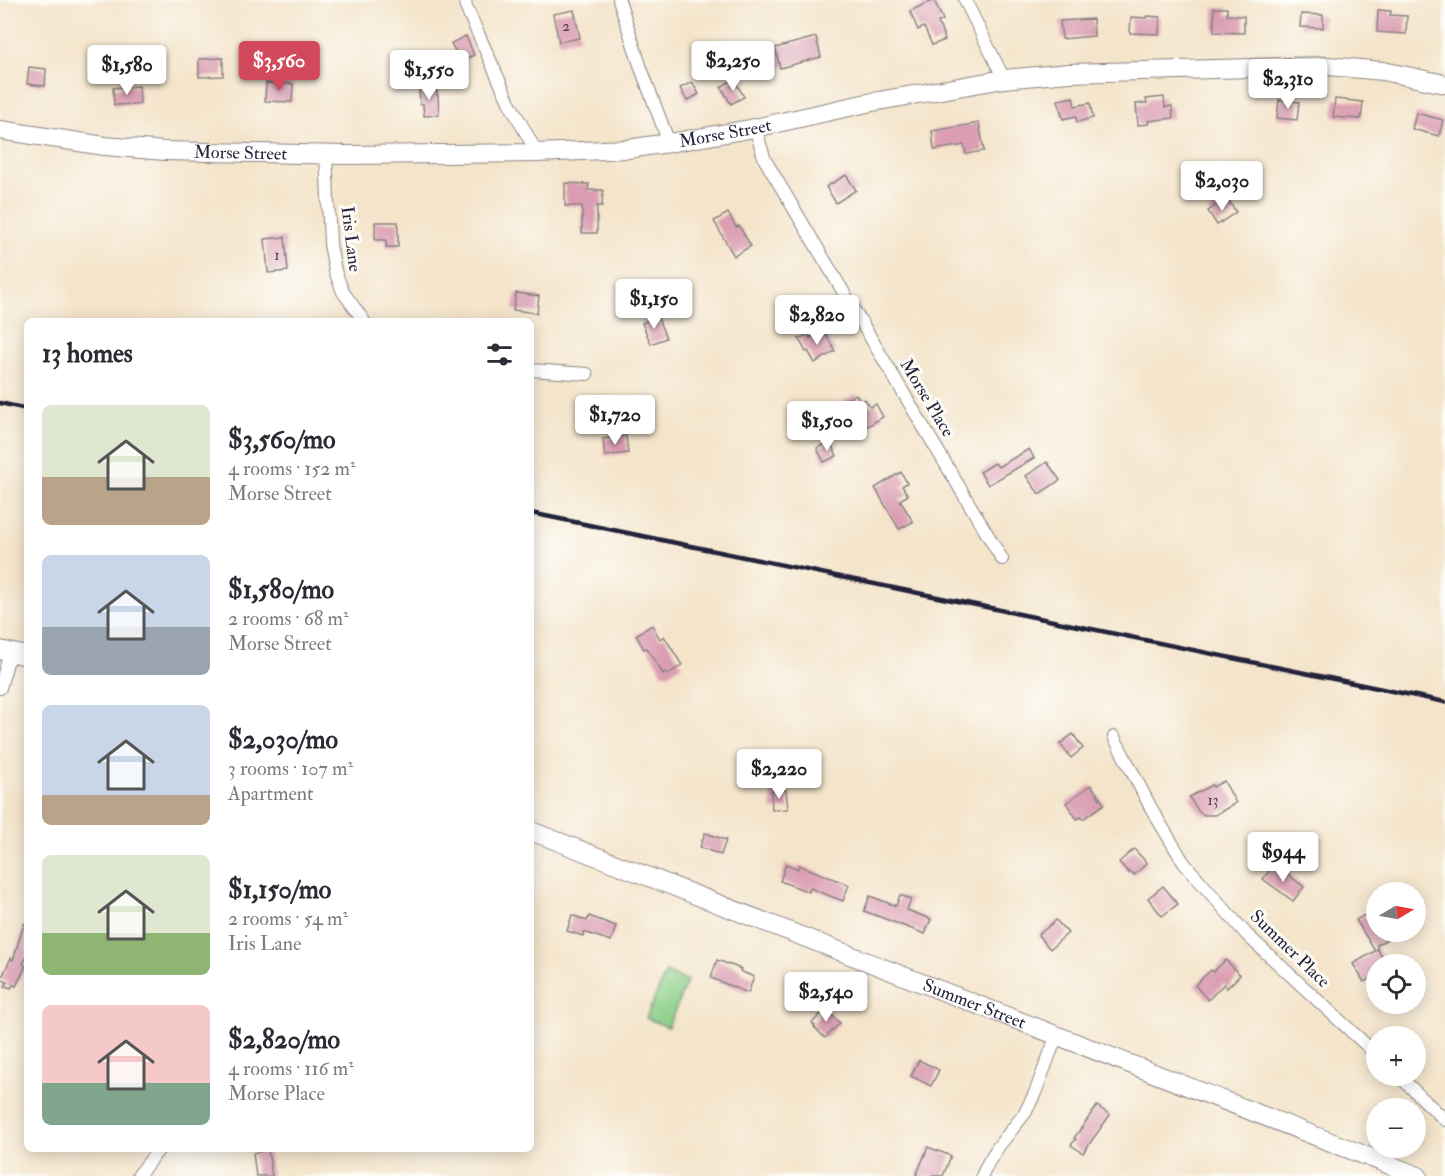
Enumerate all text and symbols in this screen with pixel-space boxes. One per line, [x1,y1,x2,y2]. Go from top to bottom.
house number: 2 [562,17,570,36]
pin: $3,560 [230,41,328,92]
pin: $2,250 [684,41,782,92]
pin: $1,580 [78,45,176,96]
text: $3,560 [253,48,305,73]
text: $2,250 [705,48,761,73]
pin: $1,550 [380,50,478,101]
text: $1,580 [101,52,153,77]
text: $1,550 [404,57,454,82]
pin: $2,310 [1239,59,1337,110]
text: $2,310 [1262,66,1314,91]
street label: Morse Street [677,113,774,153]
street label: Morse Street [194,140,288,165]
pin: $2,030 [1173,161,1271,212]
text: $2,030 [1195,168,1249,193]
street label: Iris Lane [336,205,366,274]
house number: 1 [274,246,280,265]
pin: $1,150 [605,279,703,330]
text: $1,150 [629,286,679,311]
pin: $2,820 [768,295,866,346]
text: $2,820 [789,302,845,327]
text: 13 homes [42,338,133,370]
icon: filters [483,338,516,371]
street label: Morse Place [895,355,960,442]
pin: $1,720 [566,395,664,446]
pin: $1,500 [778,401,876,452]
text: $1,720 [589,402,641,427]
text: $1,500 [801,408,853,433]
text: $3,560/mo [228,424,336,456]
icon: home [90,429,162,501]
text: 4 rooms · 152 m² [228,456,356,481]
text: Morse Street [228,481,332,506]
text: $1,580/mo [228,574,334,606]
icon: home [90,579,162,651]
text: 2 rooms · 68 m² [228,606,349,631]
text: Morse Street [228,631,332,656]
text: $2,030/mo [228,724,338,756]
icon: home [90,729,162,801]
pin: $2,220 [730,749,828,800]
text: 3 rooms · 107 m² [228,756,353,781]
text: $2,220 [751,756,807,781]
text: Apartment [228,781,313,806]
house number: 13 [1207,791,1219,810]
pin: $944 [1247,832,1319,883]
text: $944 [1261,839,1305,864]
text: $1,150/mo [228,874,331,906]
icon: home [90,879,162,951]
north arrow [1366,882,1426,942]
map controls [1366,882,1426,1158]
street label: Summer Place [1245,905,1335,993]
text: 2 rooms · 54 m² [228,906,348,931]
text: Iris Lane [228,931,301,956]
button: locate [1366,954,1426,1014]
pin: $2,540 [777,972,875,1023]
street label: Summer Street [920,973,1030,1034]
text: $2,540 [798,979,854,1004]
text: $2,820/mo [228,1024,340,1056]
button: + [1366,1026,1426,1086]
icon: home [90,1029,162,1101]
text: 4 rooms · 116 m² [228,1056,354,1081]
text: Morse Place [228,1081,325,1106]
button: − [1366,1098,1426,1158]

